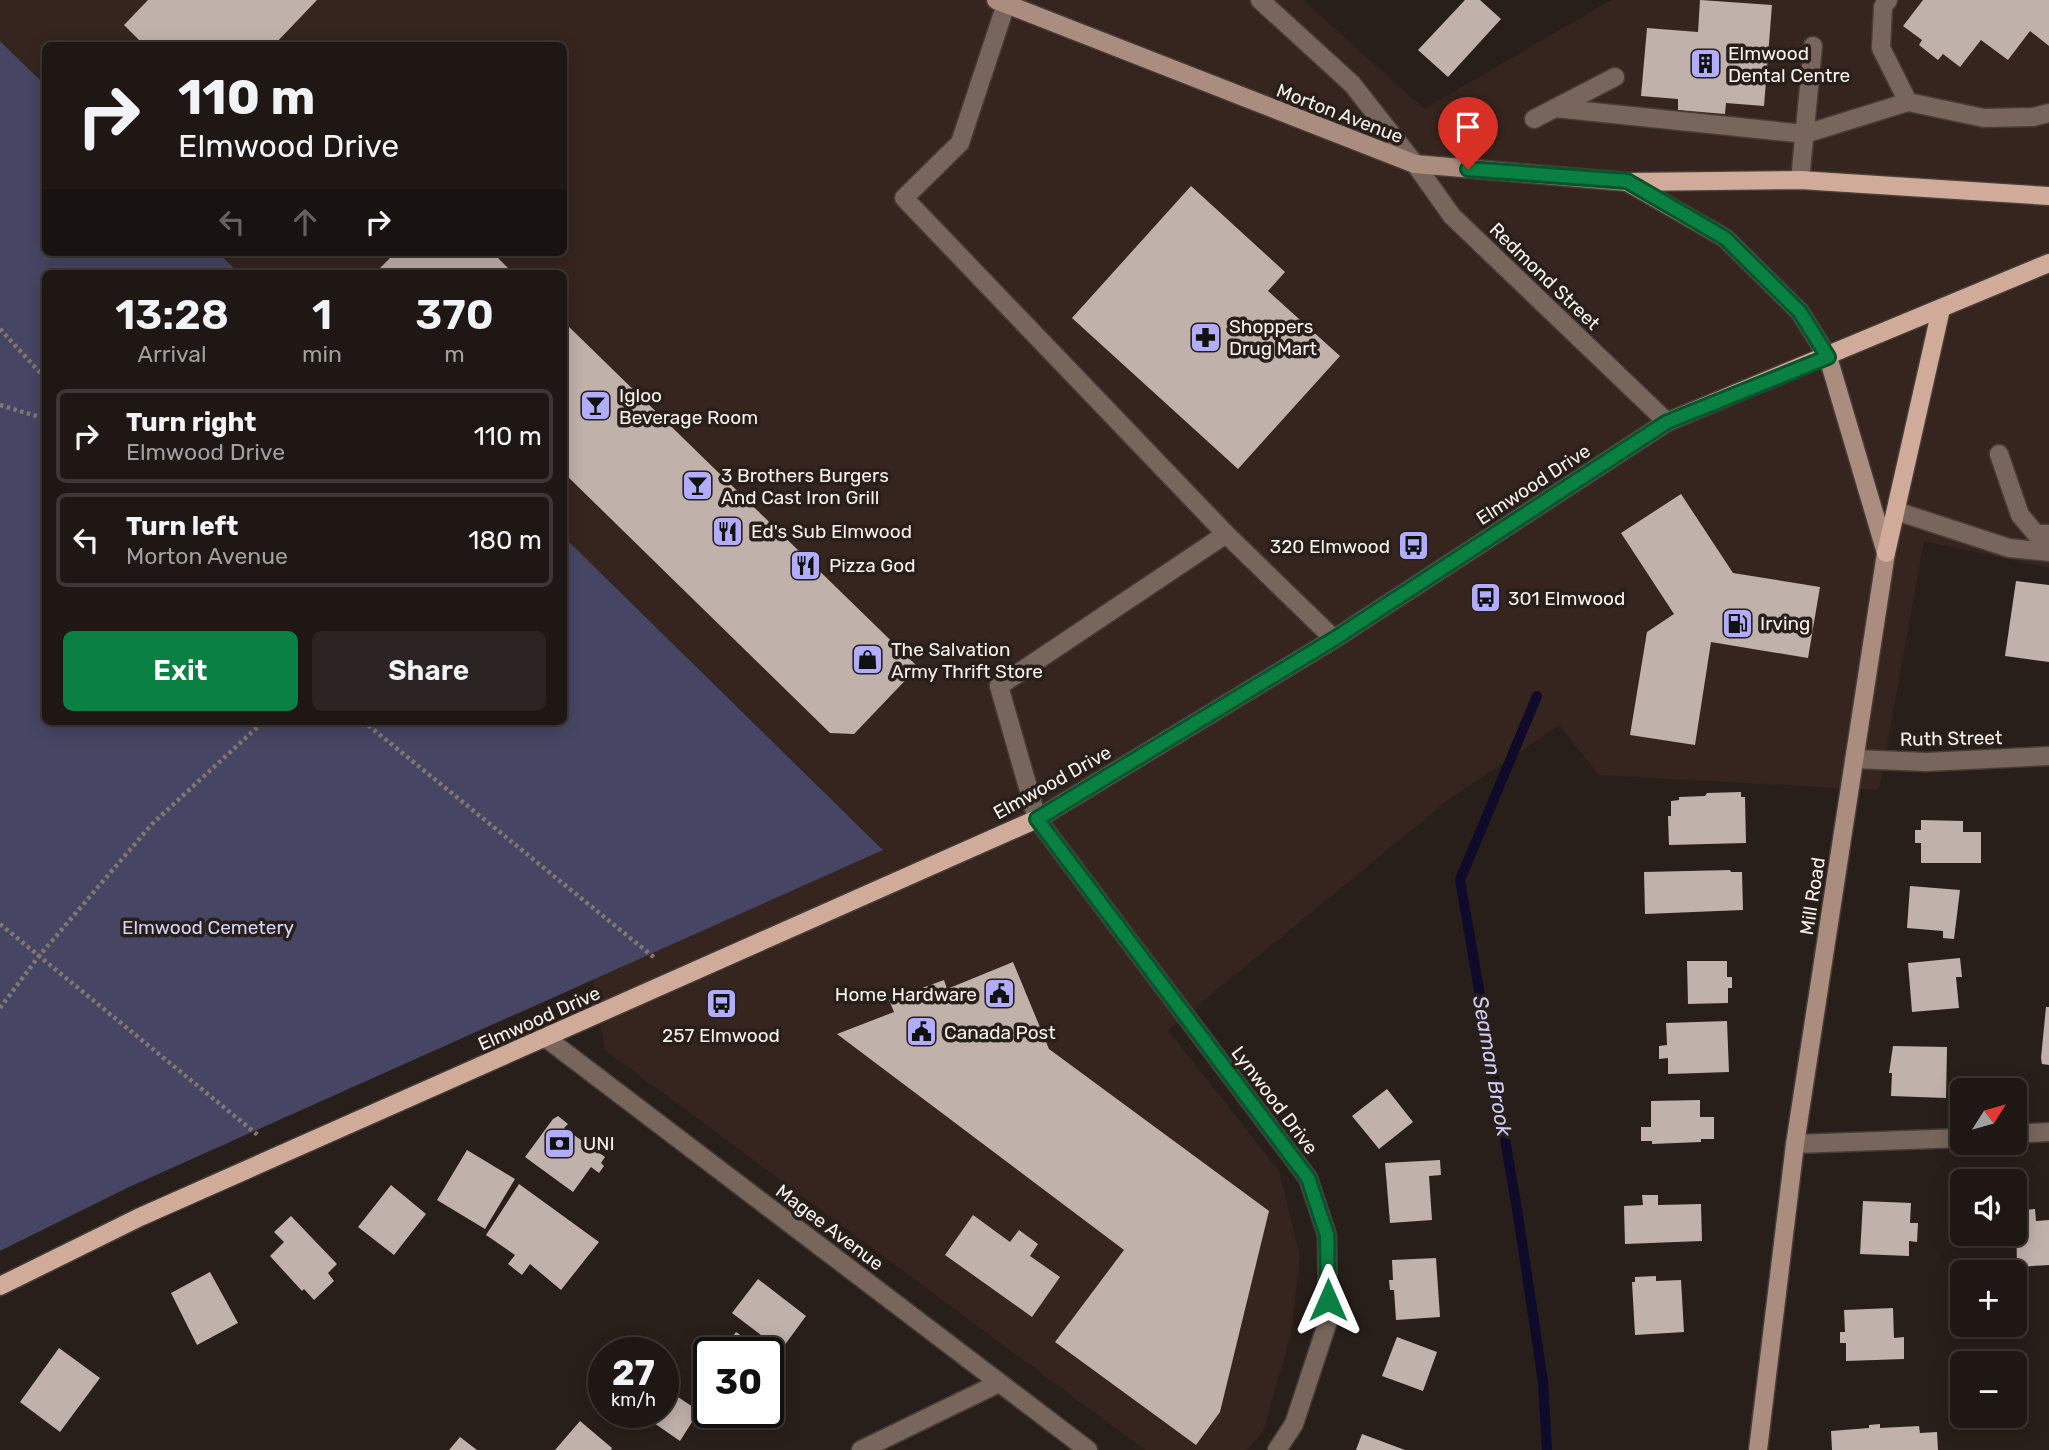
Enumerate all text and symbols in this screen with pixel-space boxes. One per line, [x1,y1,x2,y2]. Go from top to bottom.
place label: Elmwood Dental Centre [1728,42,1850,87]
building icon: Elmwood Dental Centre [1688,47,1722,81]
text: 110 m [178,68,315,126]
icon: right [63,70,154,161]
street label: Morton Avenue [1273,79,1406,148]
pin [1438,97,1498,169]
icon: arrive [1449,108,1487,146]
text: Elmwood Drive [178,127,399,165]
icon: left [213,203,251,241]
icon: ahead [286,203,324,241]
icon: right [359,203,397,241]
street label: Redmond Street [1485,218,1605,335]
text: 13:28 [115,290,229,340]
text: 1 [312,290,332,340]
text: 370 [415,290,494,340]
place label: Shoppers Drug Mart [1229,315,1318,360]
pharmacy icon: Shoppers Drug Mart [1189,320,1223,354]
text: Arrival [138,340,207,368]
text: min [302,340,342,368]
text: m [444,340,465,368]
place label: Igloo Beverage Room [619,384,758,429]
bar icon: Igloo Beverage Room [579,389,613,423]
text: Turn right [126,407,256,438]
icon: right [67,417,105,455]
text: 110 m [474,421,542,452]
text: Elmwood Drive [126,438,285,466]
street label: Elmwood Drive [1472,439,1595,530]
place label: 3 Brothers Burgers And Cast Iron Grill [721,464,889,509]
bar icon: 3 Brothers Burgers And Cast Iron Grill [681,469,715,503]
text: Turn left [126,511,238,542]
restaurant icon: Ed's Sub Elmwood [711,514,745,548]
place label: Ed's Sub Elmwood [751,520,912,543]
icon: left [67,521,105,559]
text: 180 m [468,525,542,556]
bus stop icon: 320 Elmwood [1396,529,1430,563]
place label: 320 Elmwood [1270,535,1390,558]
text: Morton Avenue [126,542,288,570]
restaurant icon: Pizza God [789,548,823,582]
place label: Pizza God [829,554,915,577]
bus stop icon: 301 Elmwood [1468,581,1502,615]
place label: 301 Elmwood [1508,587,1625,610]
fuel station icon: Irving [1720,606,1754,640]
place label: Irving [1760,612,1810,635]
button: Exit [63,631,298,711]
button: Share [312,631,546,711]
place label: The Salvation Army Thrift Store [891,638,1043,683]
shop icon: The Salvation Army Thrift Store [851,643,885,677]
street label: Ruth Street [1900,726,2003,751]
street label: Elmwood Drive [989,741,1115,824]
street label: Mill Road [1795,855,1830,937]
park label: Elmwood Cemetery [122,916,294,939]
public building icon: Home Hardware [983,977,1017,1011]
street label: Elmwood Drive [475,981,604,1056]
place label: Home Hardware [835,983,977,1006]
bus stop icon: 257 Elmwood [704,987,738,1021]
water label: Seaman Brook [1468,993,1517,1140]
public building icon: Canada Post [904,1015,938,1049]
place label: Canada Post [944,1021,1056,1044]
place label: 257 Elmwood [662,1024,780,1047]
street label: Lynwood Drive [1227,1042,1323,1159]
north arrow [1950,1078,2026,1155]
map controls [1950,1078,2027,1428]
bank icon: UNI [543,1126,577,1160]
place label: UNI [583,1132,615,1155]
button: sound [1950,1169,2027,1246]
street label: Magee Avenue [771,1179,888,1275]
button: + [1950,1260,2027,1337]
position arrow [1291,1263,1365,1337]
speed limit sign: 30 [693,1337,784,1428]
button: − [1950,1351,2027,1428]
text: 27 [612,1352,655,1394]
text: km/h [611,1389,656,1411]

